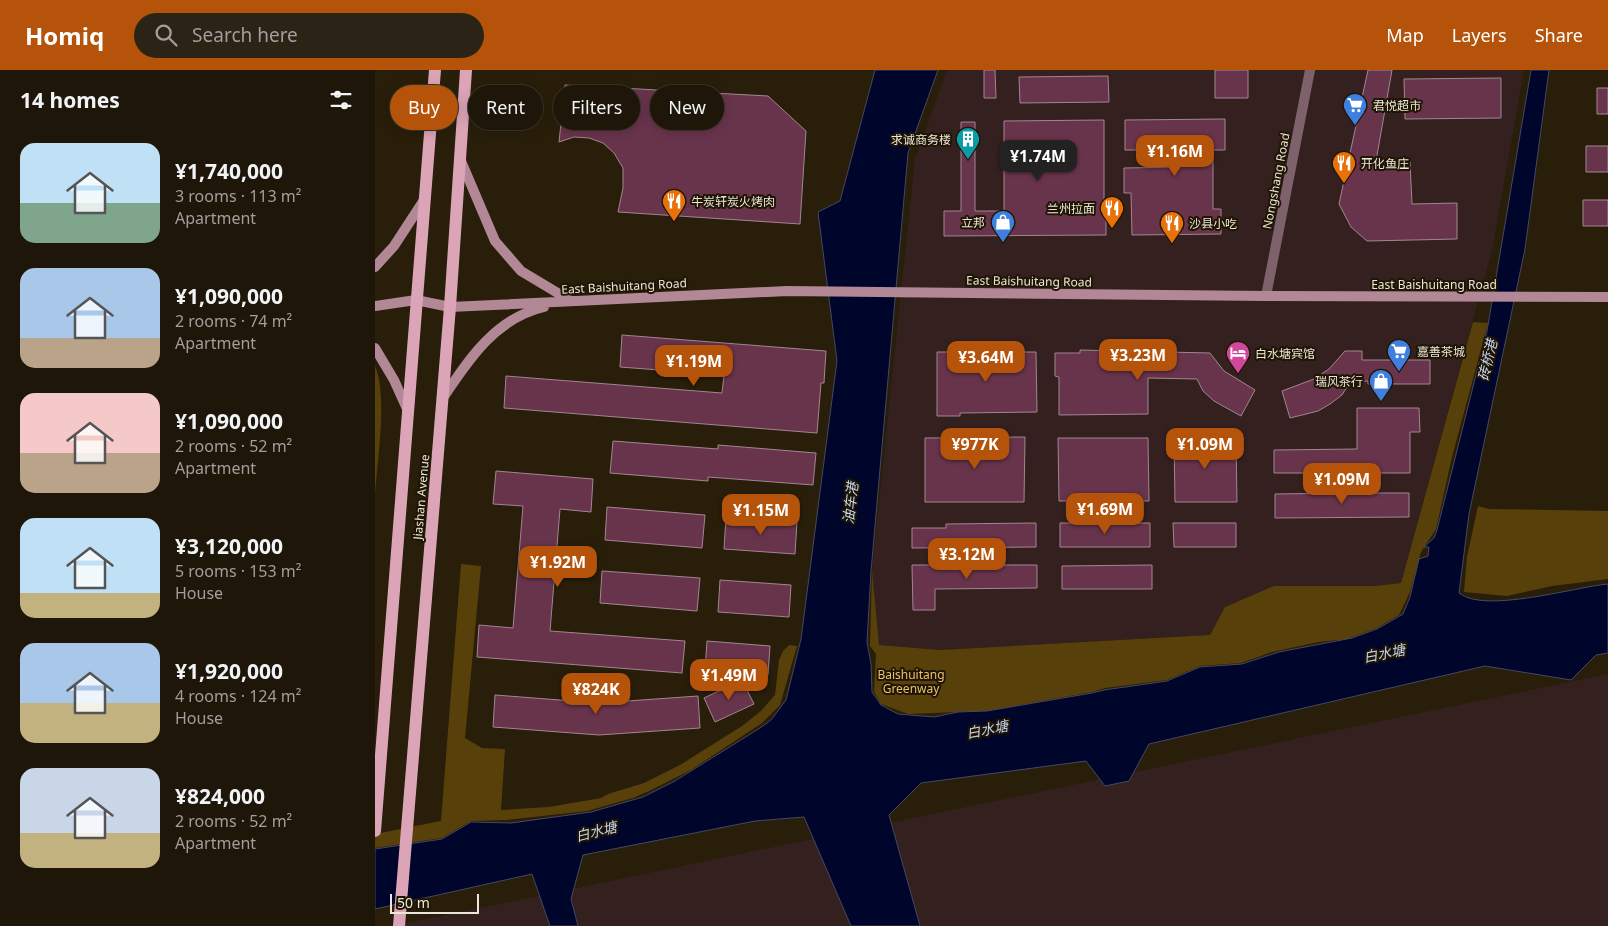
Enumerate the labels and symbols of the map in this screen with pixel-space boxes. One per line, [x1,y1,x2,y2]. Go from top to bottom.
supermarket icon: 君悦超市 [1342,92,1368,126]
place label: 君悦超市 [1373,97,1421,114]
building icon: 求诚商务楼 [955,126,981,160]
place label: 求诚商务楼 [891,131,951,148]
street label: Nongshang Road [1258,131,1294,231]
pin: ¥1.16M [1134,134,1216,177]
pin: ¥1.74M [997,140,1079,182]
restaurant icon: 开化鱼庄 [1331,150,1357,184]
place label: 开化鱼庄 [1361,155,1409,172]
restaurant icon: 牛炭轩炭火烤肉 [661,188,687,222]
place label: 牛炭轩炭火烤肉 [691,193,775,210]
restaurant icon: 兰州拉面 [1099,195,1125,229]
place label: 兰州拉面 [1047,200,1095,217]
shop icon: 立邦 [990,209,1016,243]
restaurant icon: 沙县小吃 [1159,210,1185,244]
place label: 立邦 [961,214,985,231]
place label: 沙县小吃 [1189,215,1237,232]
street label: East Baishuitang Road [966,271,1092,291]
street label: East Baishuitang Road [561,274,687,298]
street label: East Baishuitang Road [1371,276,1497,293]
water label: 砖桥港 [1473,335,1501,383]
pin: ¥3.23M [1097,338,1179,381]
supermarket icon: 嘉善茶城 [1386,338,1412,372]
pin: ¥3.64M [945,340,1027,383]
hotel icon: 白水塘宾馆 [1225,340,1251,374]
place label: 嘉善茶城 [1417,343,1465,360]
pin: ¥1.19M [653,344,735,387]
place label: 白水塘宾馆 [1255,345,1315,362]
shop icon: 瑞风茶行 [1368,368,1394,402]
place label: 瑞风茶行 [1315,373,1363,390]
pin: ¥977K [940,428,1010,470]
pin: ¥1.09M [1164,428,1246,470]
street label: Jiashan Avenue [409,453,433,541]
pin: ¥1.09M [1301,462,1383,505]
water label: 油车港 [838,479,862,525]
pin: ¥1.69M [1064,492,1146,535]
pin: ¥1.15M [720,494,802,536]
pin: ¥3.12M [926,538,1008,580]
pin: ¥1.92M [517,546,599,588]
water label: 白水塘 [1362,639,1408,666]
pin: ¥1.49M [688,658,770,701]
park label: Baishuitang Greenway [877,666,945,697]
pin: ¥824K [561,672,631,715]
water label: 白水塘 [965,715,1011,742]
water label: 白水塘 [573,816,621,845]
scale bar [390,891,479,914]

